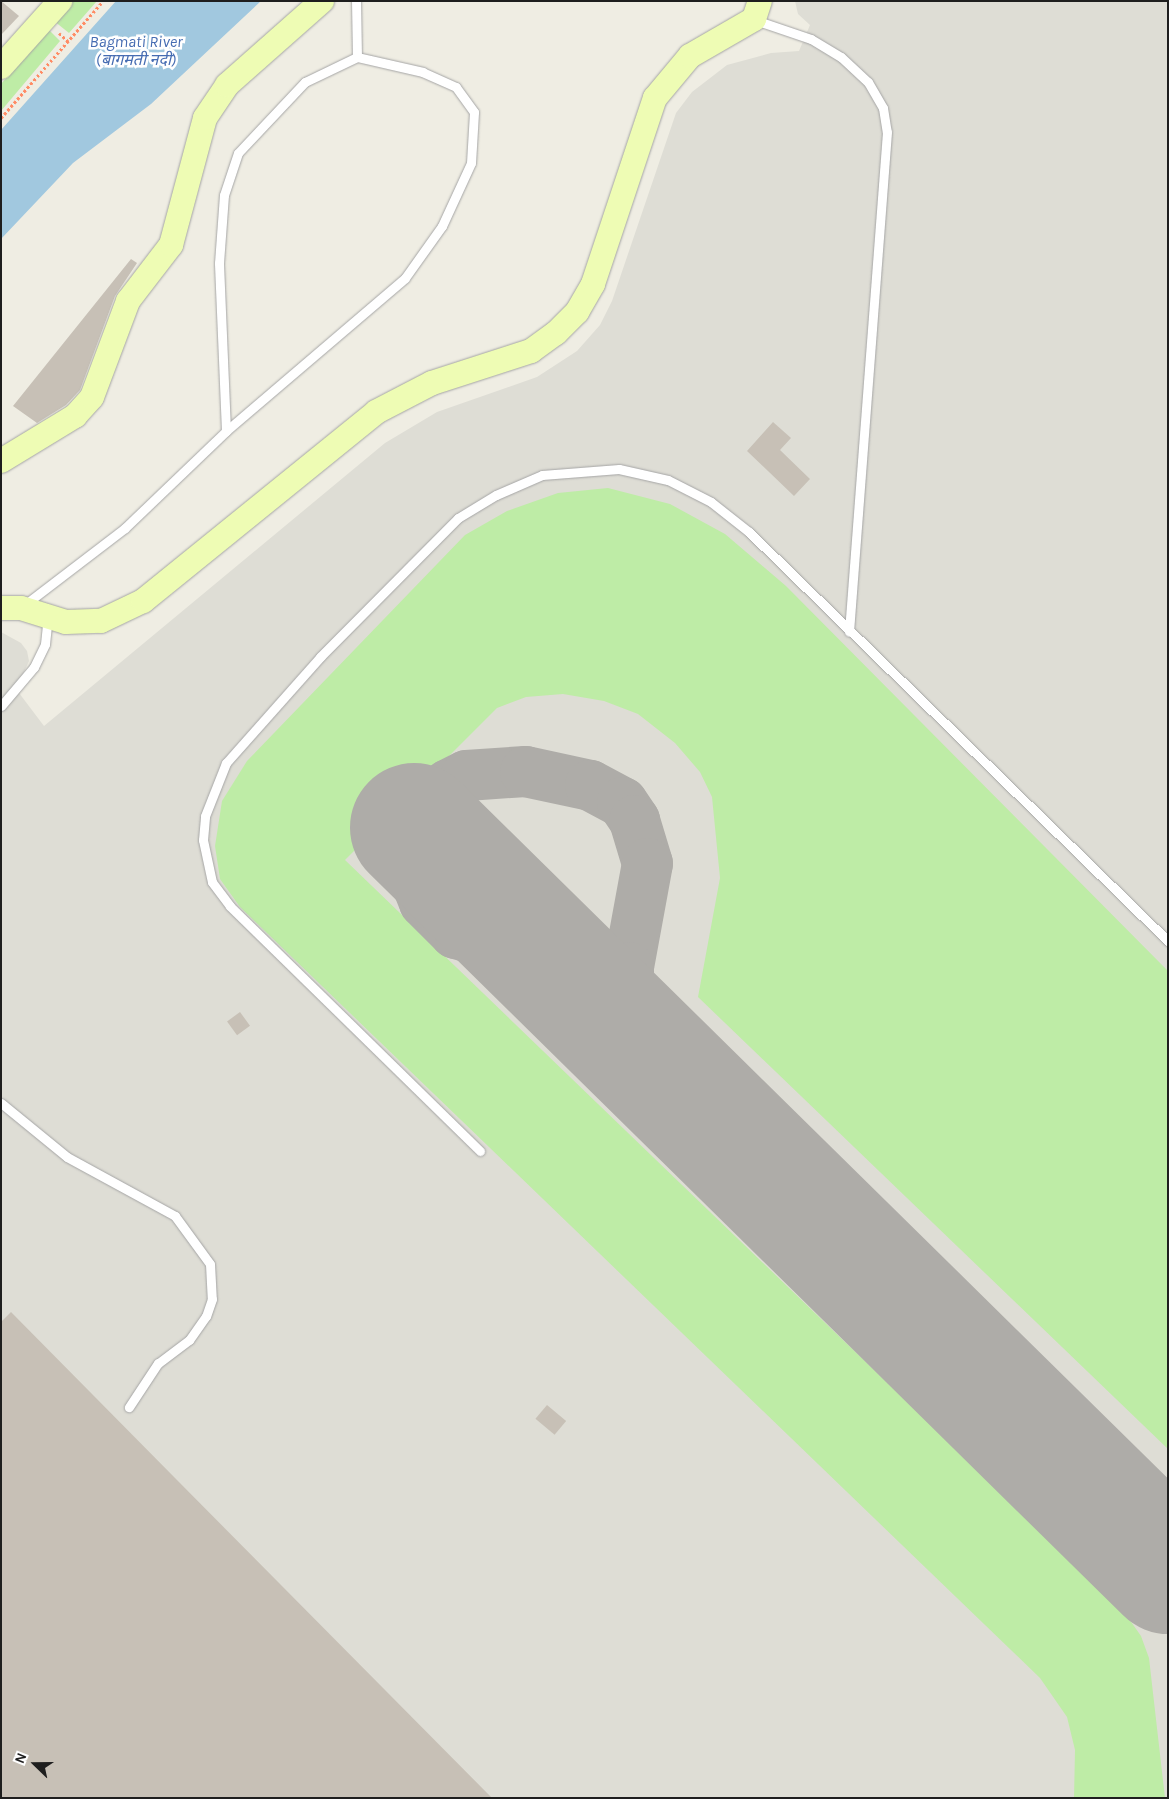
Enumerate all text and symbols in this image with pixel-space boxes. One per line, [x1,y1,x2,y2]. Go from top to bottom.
water label: Bagmati River (बागमती नदी) [89,32,183,70]
north arrow [10,1739,60,1789]
text: N [11,1750,30,1766]

